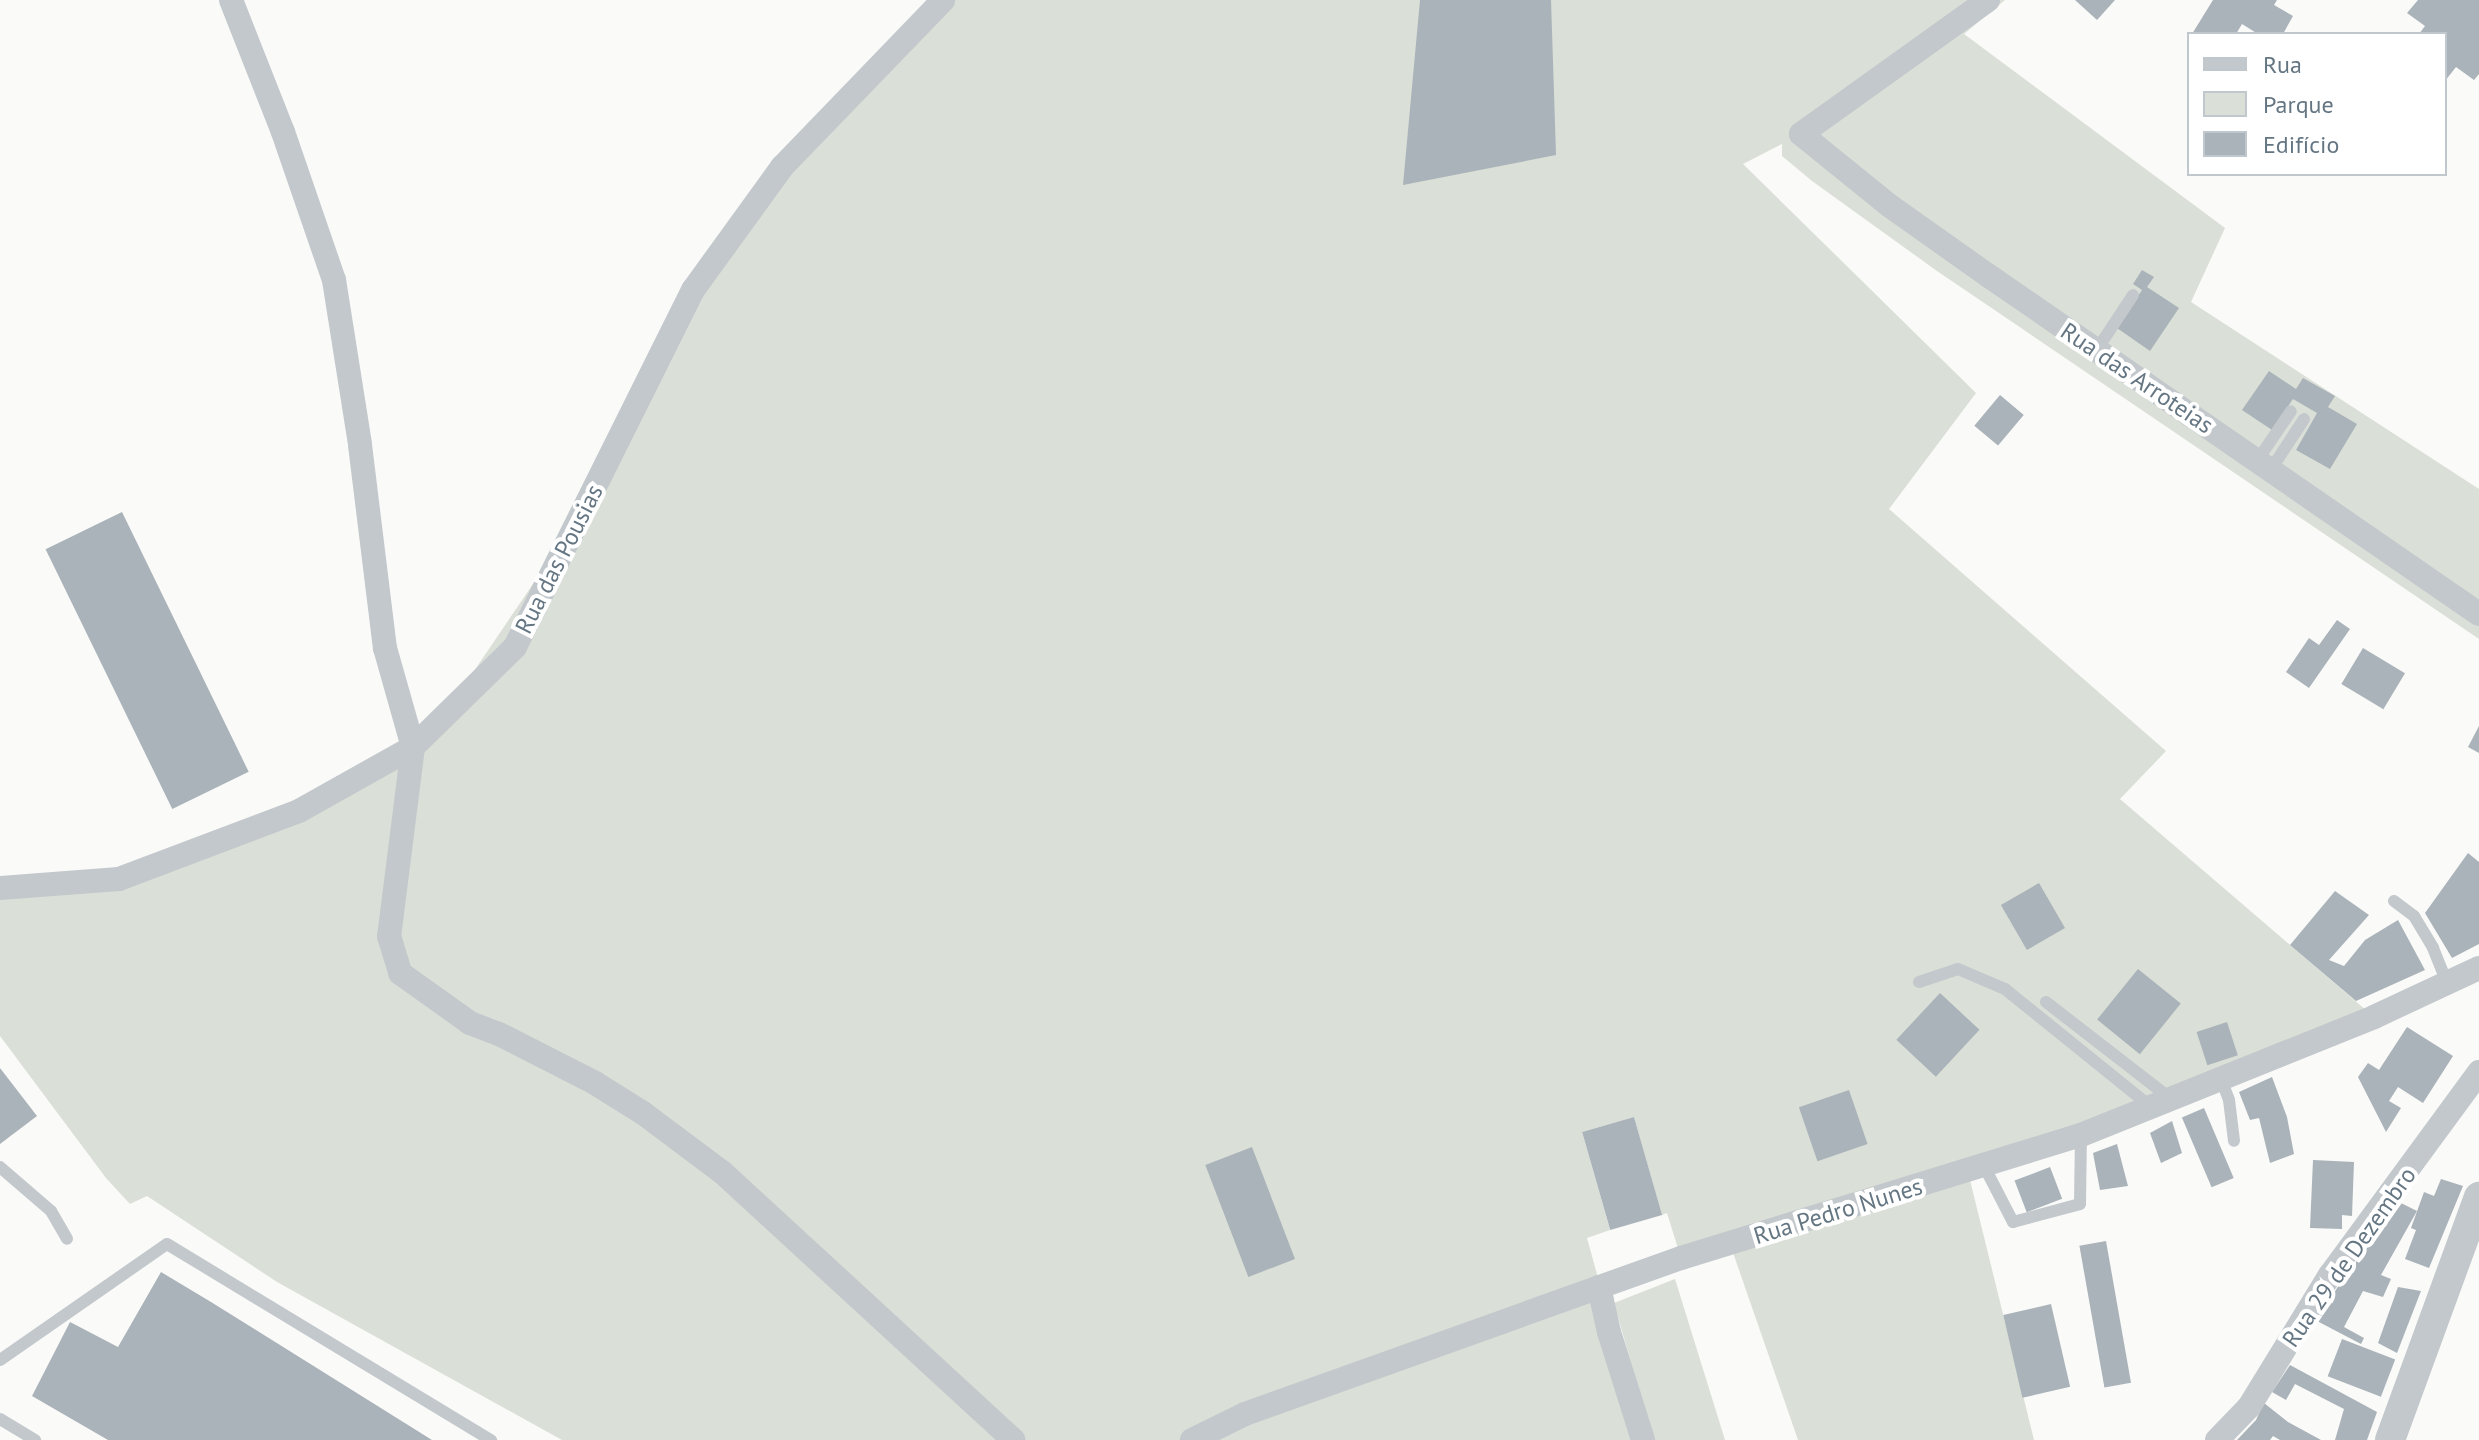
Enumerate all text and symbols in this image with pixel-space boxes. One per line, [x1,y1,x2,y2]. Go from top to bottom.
legend [2187,32,2447,176]
text: Rua [2263,49,2302,80]
text: Parque [2263,89,2334,120]
text: Edifício [2263,129,2339,160]
street label: Rua das Arroteias [2055,316,2219,440]
street label: Rua das Pousias [509,480,609,638]
street label: Rua 29 de Dezembro [2276,1162,2422,1352]
street label: Rua Pedro Nunes [1750,1172,1926,1250]

